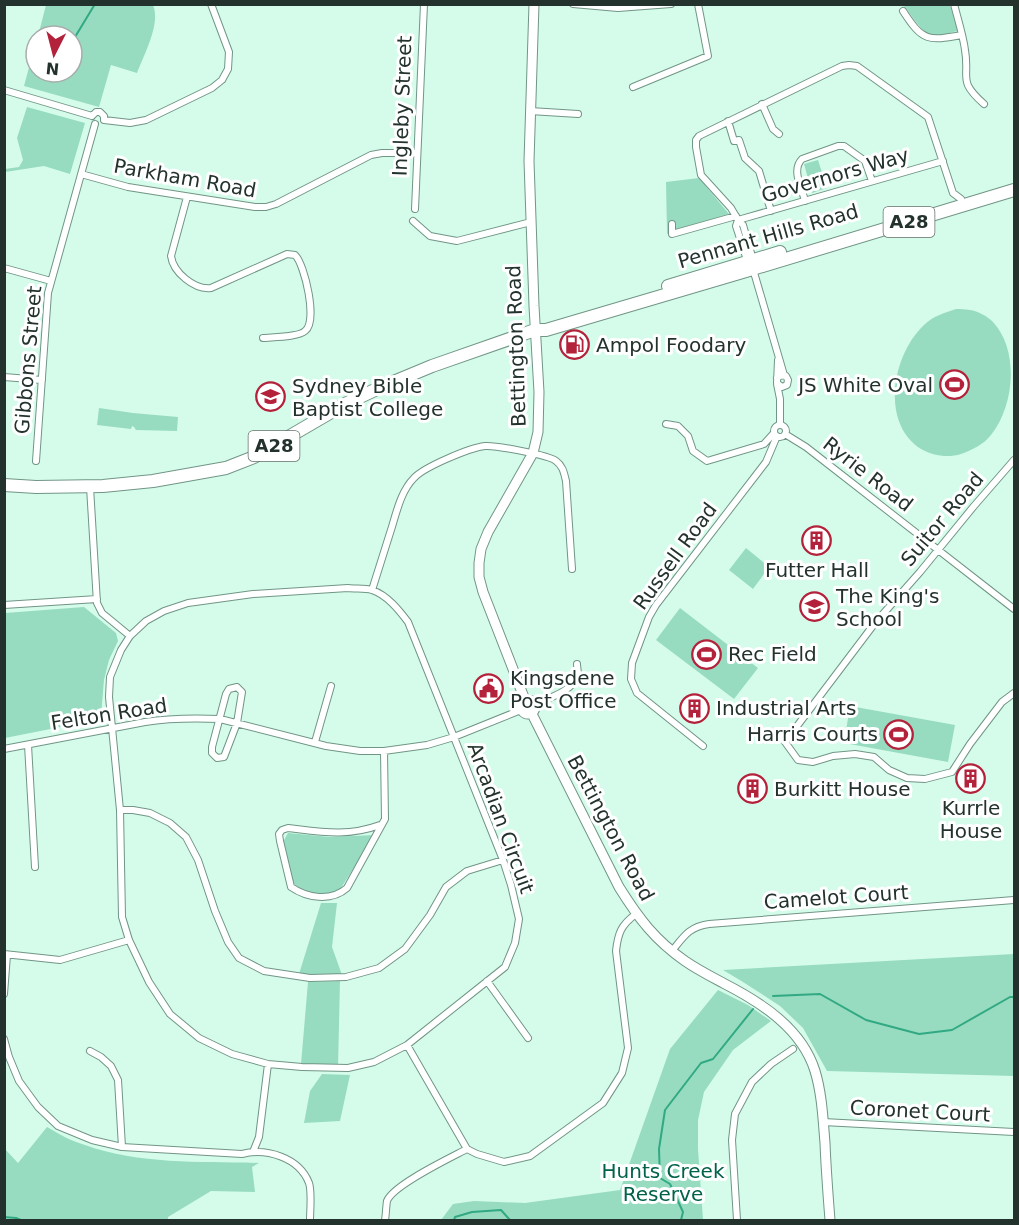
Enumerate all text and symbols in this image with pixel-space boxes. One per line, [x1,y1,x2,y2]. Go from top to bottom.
north arrow [24,24,84,84]
street label: Ingleby Street [388,35,416,177]
text: N [45,58,60,79]
street label: Governors Way [759,142,912,208]
street label: Parkham Road [112,154,258,202]
street label: Pennant Hills Road [675,199,861,273]
road number: A28 [884,207,934,237]
street label: Bettington Road [501,265,531,427]
street label: Gibbons Street [10,285,46,435]
fuel station icon: Ampol Foodary [559,329,591,361]
place label: Ampol Foodary [596,333,746,357]
sports icon: JS White Oval [938,369,970,401]
place label: JS White Oval [796,373,933,397]
place label: Sydney Bible Baptist College [292,374,443,421]
school or university icon: Sydney Bible Baptist College [255,381,287,413]
road number: A28 [248,431,300,461]
street label: Ryrie Road [818,432,918,516]
street label: Suitor Road [896,467,988,571]
street label: Russell Road [628,498,722,614]
building icon: Futter Hall [801,524,833,556]
place label: Futter Hall [765,558,869,582]
place label: The King's School [835,584,940,631]
school or university icon: The King's School [799,591,831,623]
sports icon: Rec Field [691,638,723,670]
place label: Rec Field [728,642,817,666]
place label: Kingsdene Post Office [510,666,617,713]
public building icon: Kingsdene Post Office [473,673,505,705]
building icon: Industrial Arts [679,692,711,724]
street label: Felton Road [49,693,169,735]
place label: Industrial Arts [716,696,856,720]
sports icon: Harris Courts [883,718,915,750]
place label: Harris Courts [747,722,878,746]
street label: Arcadian Circuit [463,739,539,897]
street label: Bettington Road [562,751,660,905]
building icon: Kurrle House [955,762,987,794]
building icon: Burkitt House [737,773,769,805]
place label: Burkitt House [774,777,910,801]
place label: Kurrle House [940,796,1002,843]
street label: Camelot Court [763,880,909,914]
street label: Coronet Court [849,1095,991,1127]
park label: Hunts Creek Reserve [602,1159,725,1206]

